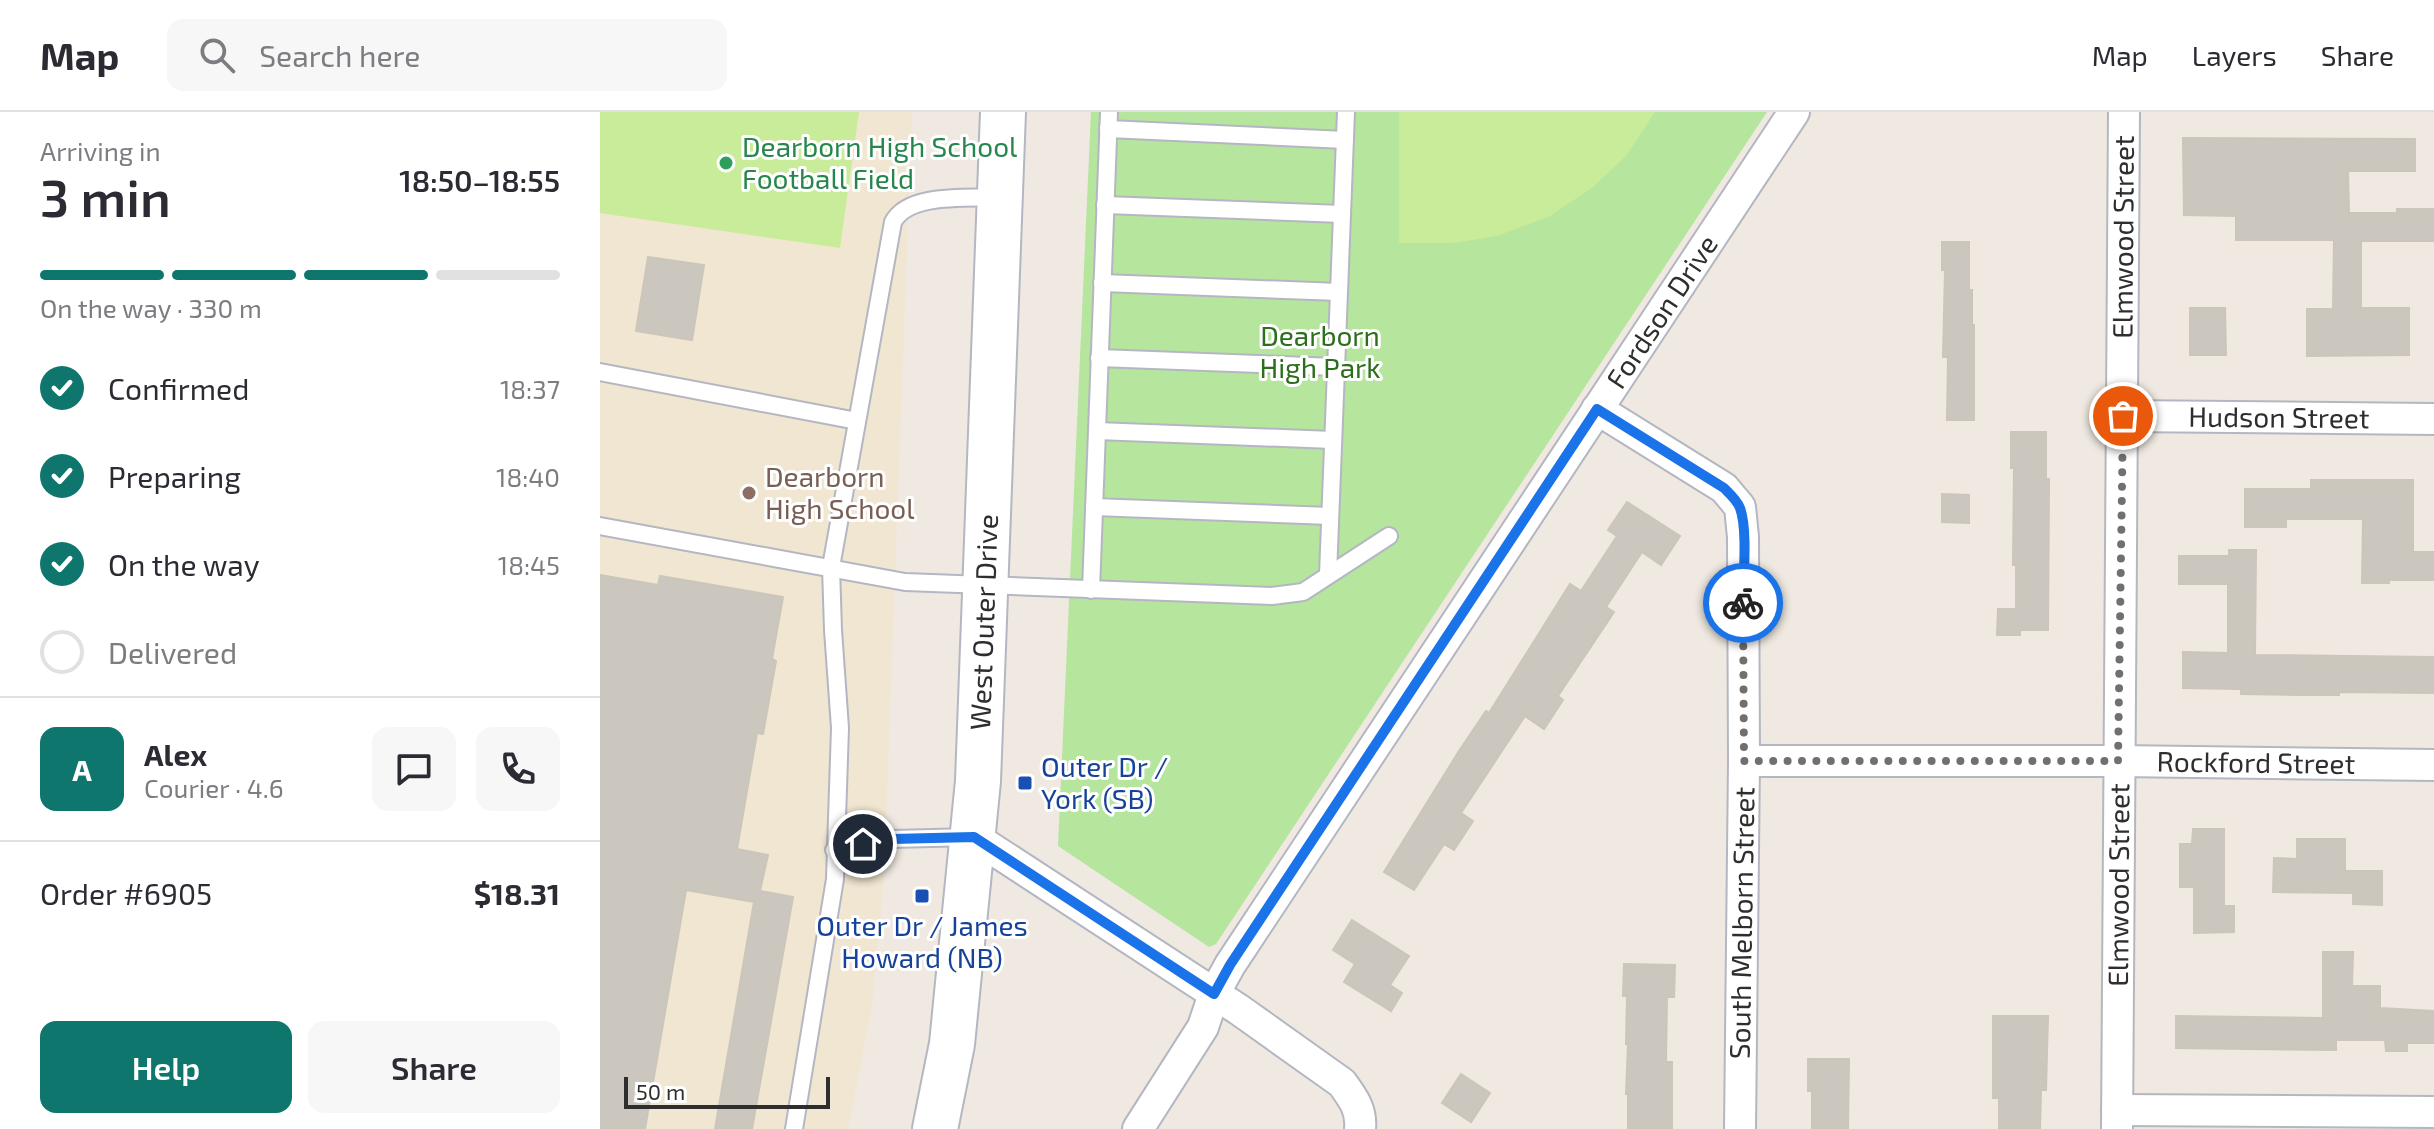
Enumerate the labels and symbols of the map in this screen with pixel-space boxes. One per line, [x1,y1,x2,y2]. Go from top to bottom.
place label: Dearborn High School Football Field [742,129,1018,195]
street label: Elmwood Street [2104,135,2140,339]
marker: Dearborn High School Football Field [717,154,735,172]
street label: Fordson Drive [1598,228,1724,394]
park label: Dearborn High Park [1259,318,1381,384]
pin [2089,382,2157,450]
street label: Hudson Street [2188,399,2370,434]
place label: Dearborn High School [765,459,915,525]
marker: Dearborn High School [740,484,758,502]
street label: West Outer Drive [962,513,1004,731]
courier [1703,563,1783,643]
street label: Rockford Street [2157,743,2355,780]
place label: Outer Dr / York (SB) [1041,749,1168,815]
marker: Outer Dr / York (SB) [1016,774,1034,792]
street label: Elmwood Street [2100,783,2135,987]
street label: South Melborn Street [1722,787,1760,1059]
pin [829,810,897,878]
marker: Outer Dr / James Howard (NB) [913,887,931,905]
place label: Outer Dr / James Howard (NB) [816,908,1028,974]
scale bar [624,1073,830,1109]

